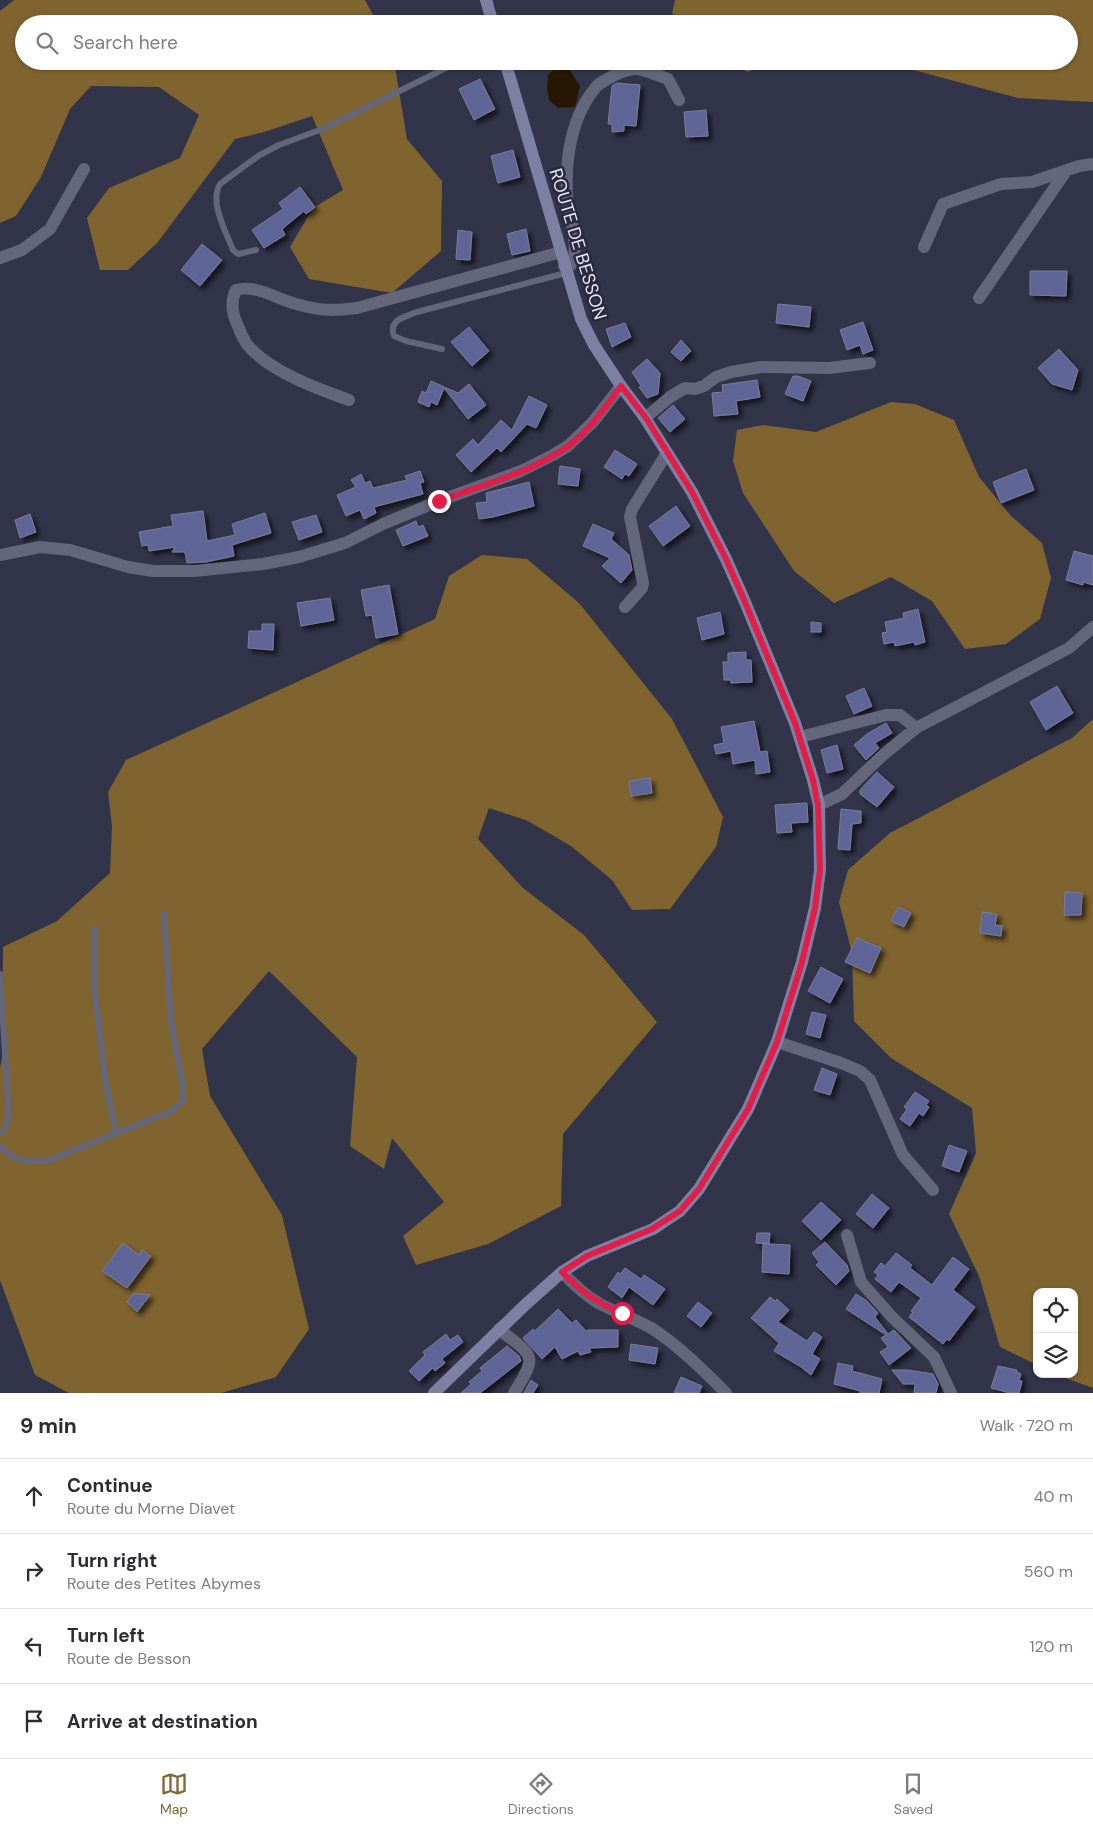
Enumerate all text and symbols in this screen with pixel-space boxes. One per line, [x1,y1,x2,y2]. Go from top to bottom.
search box [15,15,1078,70]
icon: search [33,29,61,57]
text: Search here [73,30,178,55]
street label: ROUTE DE BESSON [544,165,612,323]
route end [428,490,451,513]
map controls [1033,1288,1078,1378]
button: locate [1033,1288,1078,1333]
route start [611,1302,634,1325]
button: layers [1033,1333,1078,1378]
text: 9 min [20,1412,77,1440]
text: Walk · 720 m [980,1415,1073,1436]
text: Continue [67,1473,153,1498]
icon: ahead [20,1482,48,1510]
text: 40 m [1034,1486,1073,1507]
text: Route du Morne Diavet [67,1498,235,1519]
text: Turn right [67,1548,157,1573]
icon: right [20,1557,48,1585]
text: 560 m [1024,1561,1073,1582]
text: Route des Petites Abymes [67,1573,261,1594]
text: Turn left [67,1623,145,1648]
icon: left [20,1632,48,1660]
text: 120 m [1029,1636,1073,1657]
text: Route de Besson [67,1648,191,1669]
icon: arrive [20,1707,48,1735]
text: Arrive at destination [67,1709,258,1734]
tab: Map [160,1770,188,1818]
tab: Directions [508,1770,574,1818]
tab: Saved [894,1770,933,1818]

